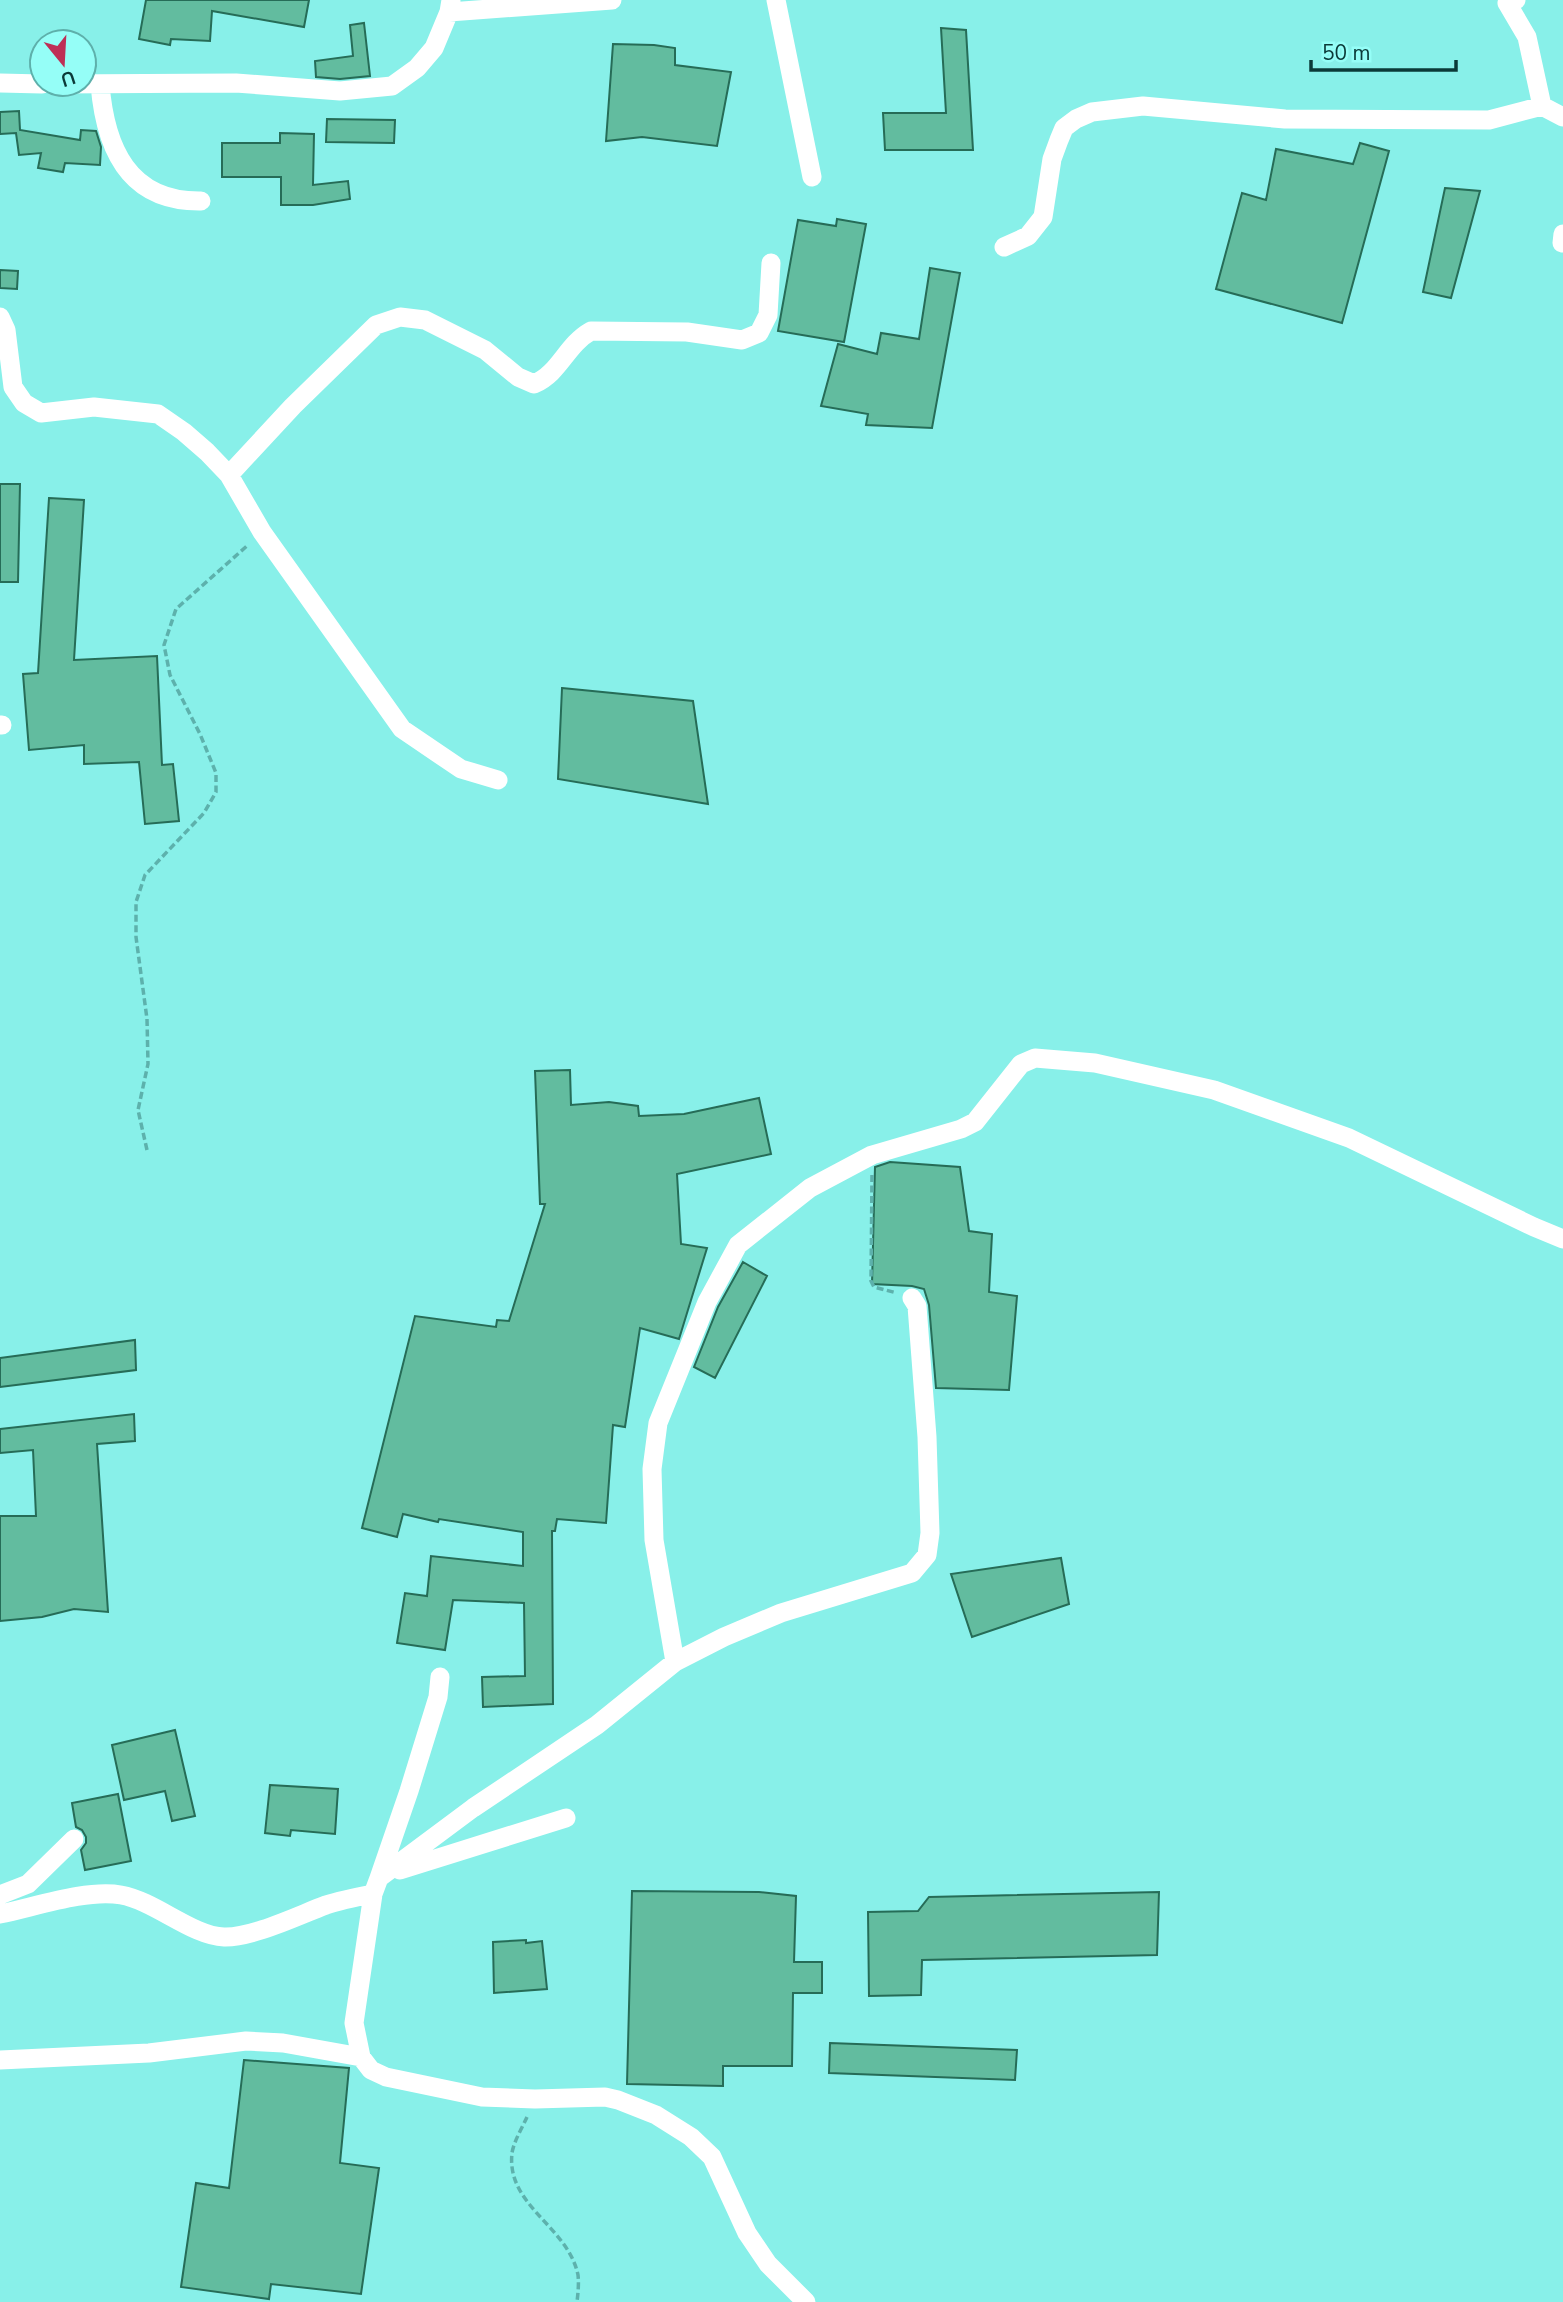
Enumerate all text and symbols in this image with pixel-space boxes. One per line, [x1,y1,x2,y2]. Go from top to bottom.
north arrow [28,28,98,98]
scale bar [1311,28,1456,72]
text: 50 m [1322,39,1371,67]
text: U [57,64,79,93]

